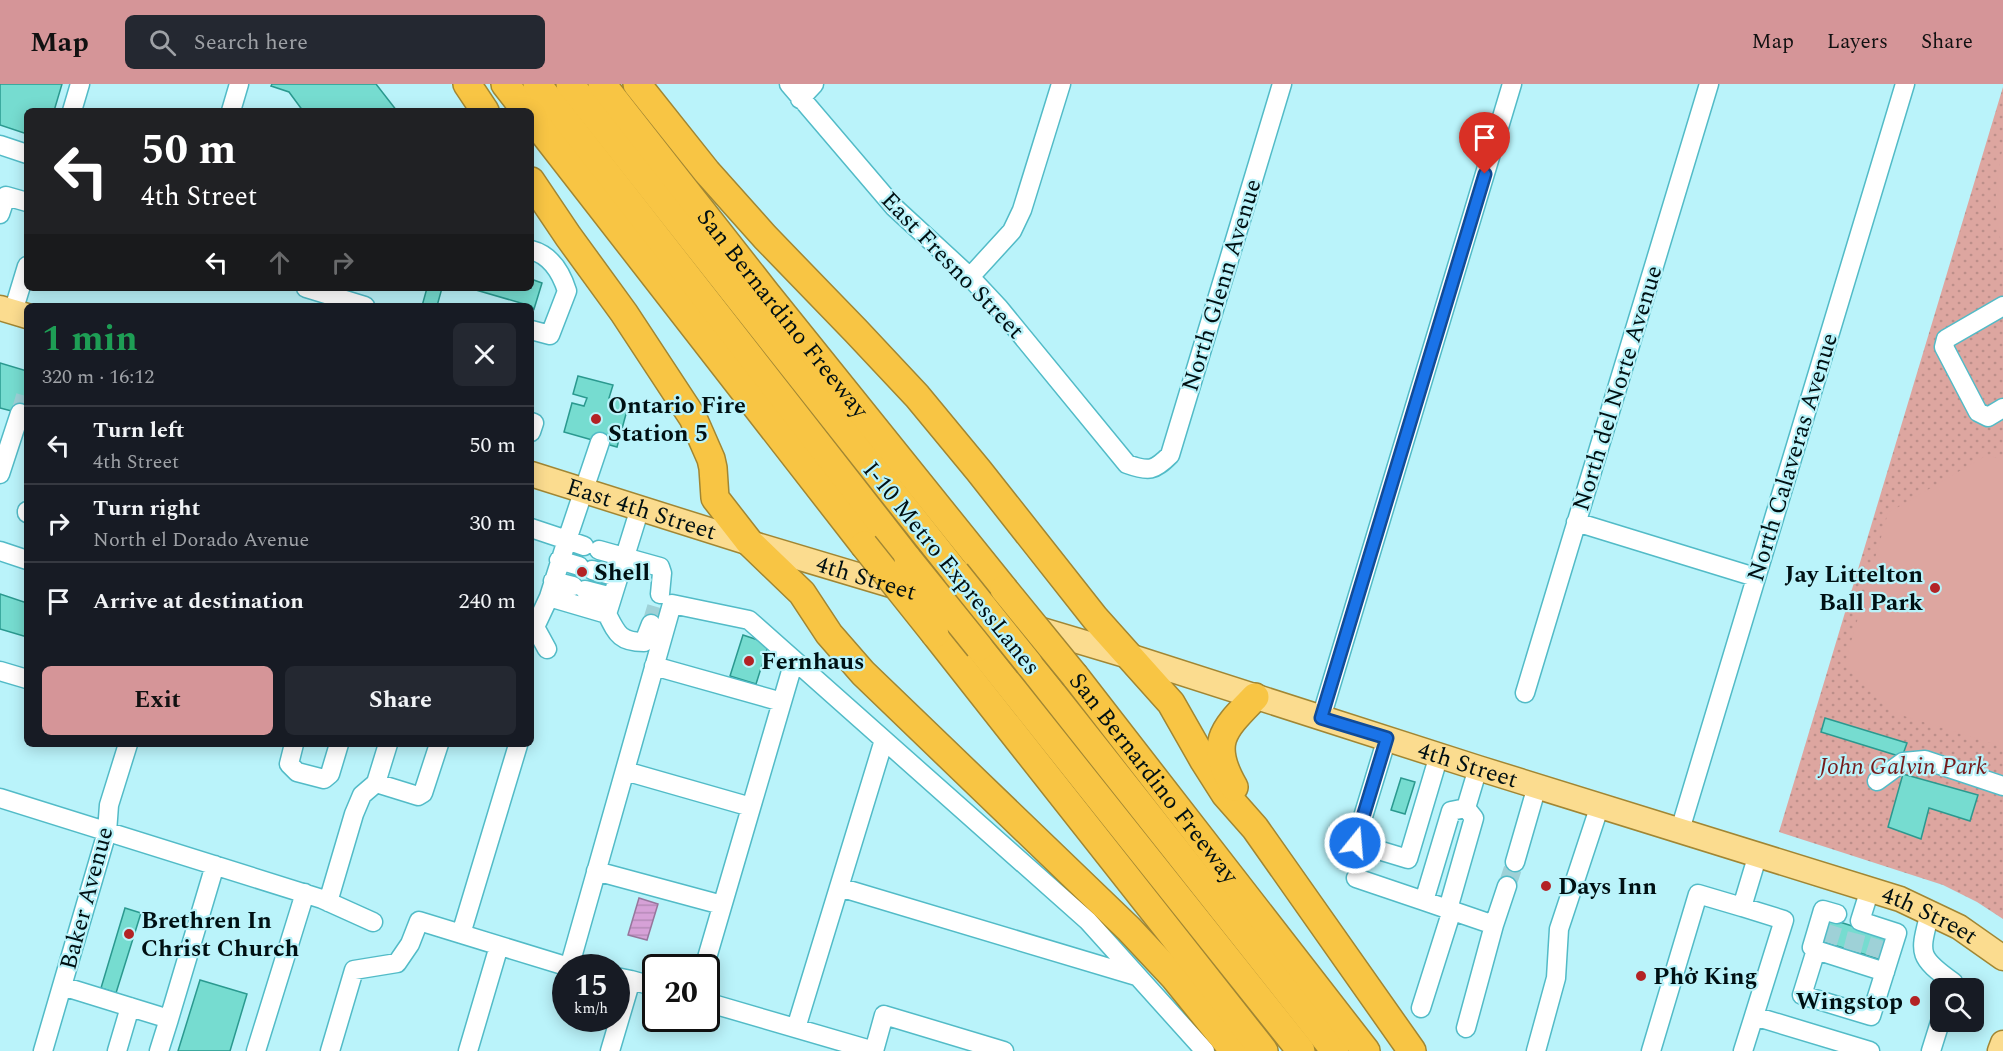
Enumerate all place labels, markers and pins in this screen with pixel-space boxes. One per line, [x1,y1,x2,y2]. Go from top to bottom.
pin [1459,112,1510,174]
place label: Ontario Fire Station 5 [608,388,746,452]
marker: Ontario Fire Station 5 [589,412,603,426]
place label: Shell [594,555,650,591]
place label: Jay Littelton Ball Park [1785,557,1924,621]
marker: Shell [575,565,589,579]
marker: Jay Littelton Ball Park [1928,581,1942,595]
place label: Fernhaus [761,644,864,680]
marker: Fernhaus [742,654,756,668]
place label: Days Inn [1558,869,1657,905]
marker: Days Inn [1539,879,1553,893]
place label: Brethren In Christ Church [141,903,299,967]
marker: Brethren In Christ Church [122,927,136,941]
place label: Phở King [1653,959,1757,995]
marker: Phở King [1634,969,1648,983]
place label: Wingstop [1796,984,1903,1020]
marker: Wingstop [1908,994,1922,1008]

